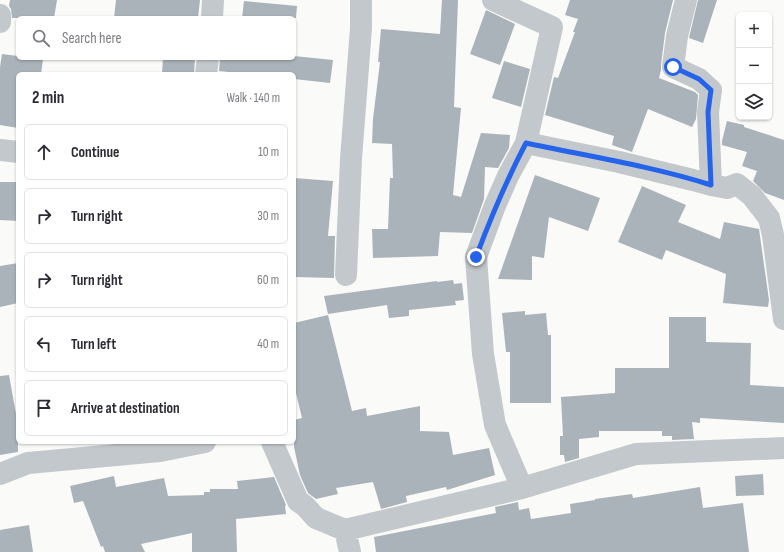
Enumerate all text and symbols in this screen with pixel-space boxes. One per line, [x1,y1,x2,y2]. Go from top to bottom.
map controls [736,12,772,120]
button: + [736,12,772,48]
search box [16,16,296,60]
icon: search [30,27,52,49]
text: Search here [62,29,122,48]
button: − [736,48,772,84]
route start [664,58,682,76]
button: layers [736,84,772,120]
text: 2 min [32,88,64,108]
text: Walk · 140 m [227,90,280,106]
icon: ahead [33,141,55,163]
text: Continue [71,143,120,162]
text: 10 m [258,144,279,160]
icon: right [33,205,55,227]
text: Turn right [71,207,123,226]
text: 30 m [257,208,279,224]
route end [467,248,485,266]
icon: right [33,269,55,291]
text: Turn right [71,271,123,290]
text: 60 m [257,272,279,288]
icon: left [33,333,55,355]
text: Turn left [71,335,116,354]
text: 40 m [257,336,279,352]
icon: arrive [33,397,55,419]
text: Arrive at destination [71,399,180,418]

